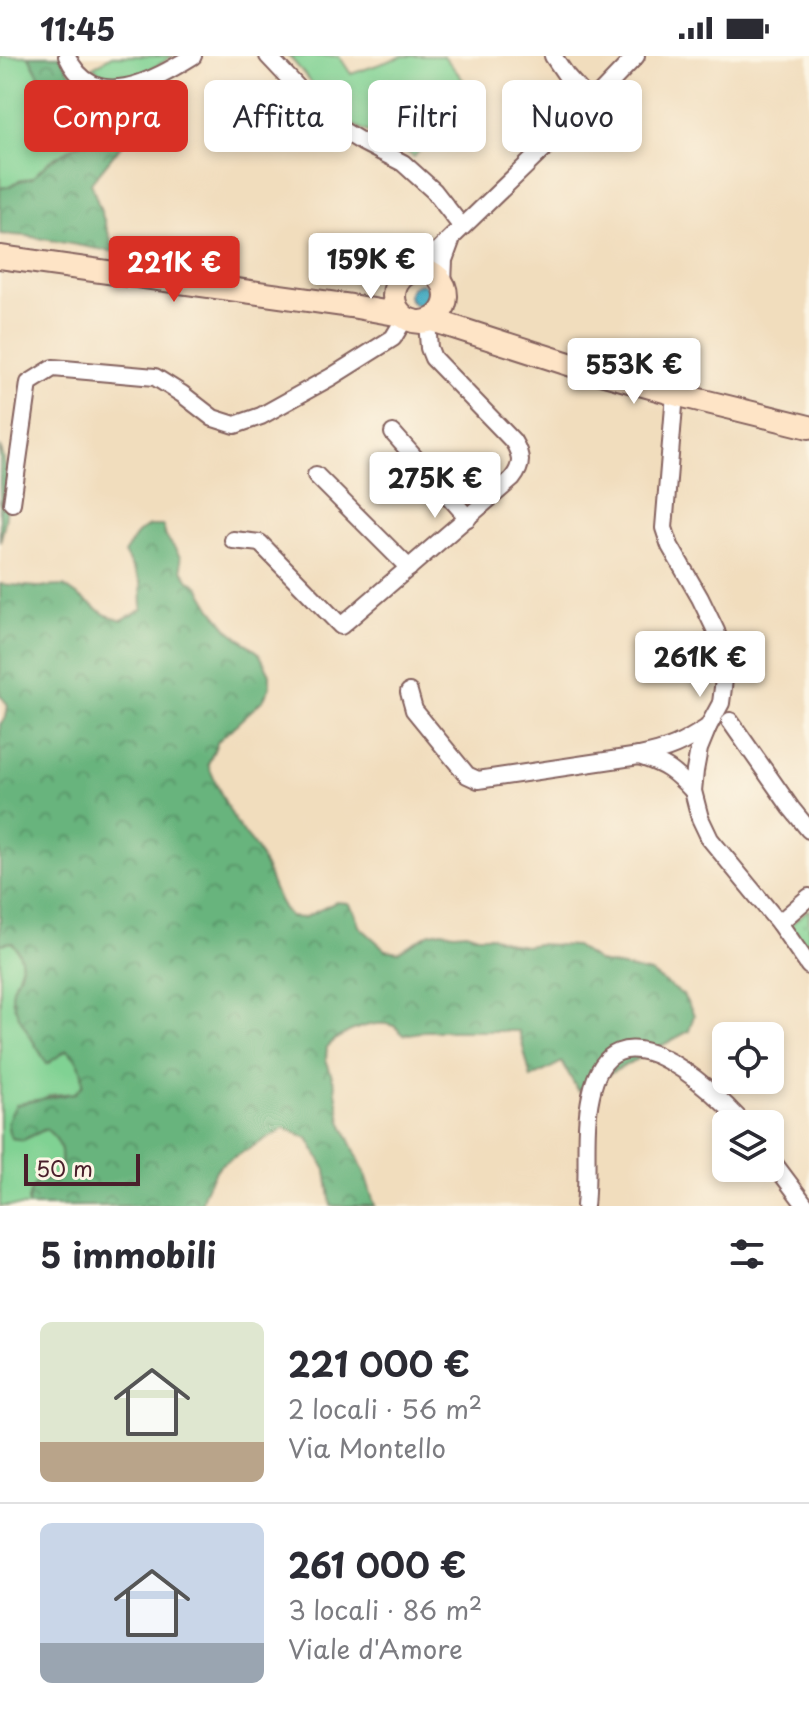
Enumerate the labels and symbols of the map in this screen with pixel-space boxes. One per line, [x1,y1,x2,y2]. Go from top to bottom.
pin: 159K € [306,233,436,301]
pin: 221K € [109,236,239,304]
pin: 553K € [569,338,699,406]
pin: 275K € [370,452,500,520]
pin: 261K € [635,631,765,699]
scale bar [24,1150,140,1186]

